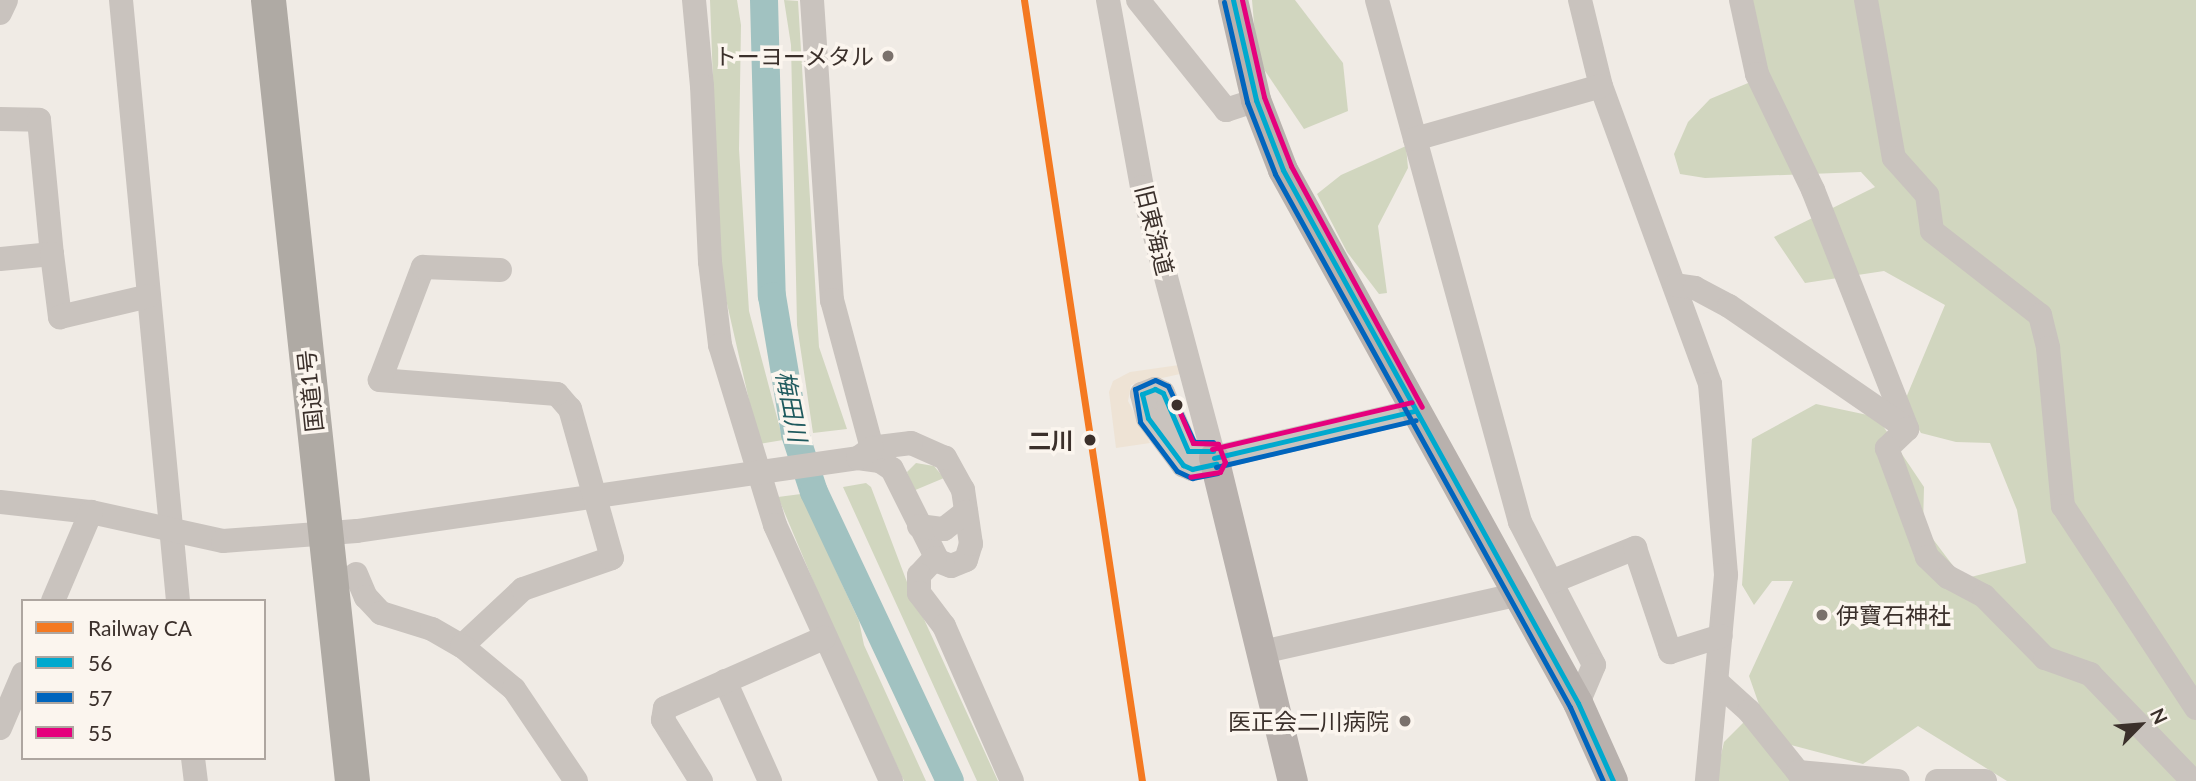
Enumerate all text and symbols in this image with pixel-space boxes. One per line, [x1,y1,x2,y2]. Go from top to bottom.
place label: トーヨーメタル [713,42,874,70]
marker: トーヨーメタル [880,48,896,64]
street label: 旧東海道 [1130,182,1180,278]
street label: 国道1号 [292,349,328,433]
water label: 梅田川 [771,368,813,444]
unlabelled marker [1170,398,1184,412]
place label: 二川 [1028,426,1074,454]
marker: 二川 [1080,430,1100,450]
legend [21,599,266,760]
place label: 伊寶石神社 [1836,601,1951,629]
marker: 伊寶石神社 [1814,607,1830,623]
text: Railway CA [88,615,192,640]
text: 56 [88,650,112,675]
text: 57 [88,685,112,710]
north arrow [2105,690,2175,760]
text: N [2146,704,2173,727]
place label: 医正会二川病院 [1228,707,1389,735]
marker: 医正会二川病院 [1395,711,1415,731]
text: 55 [88,720,112,745]

